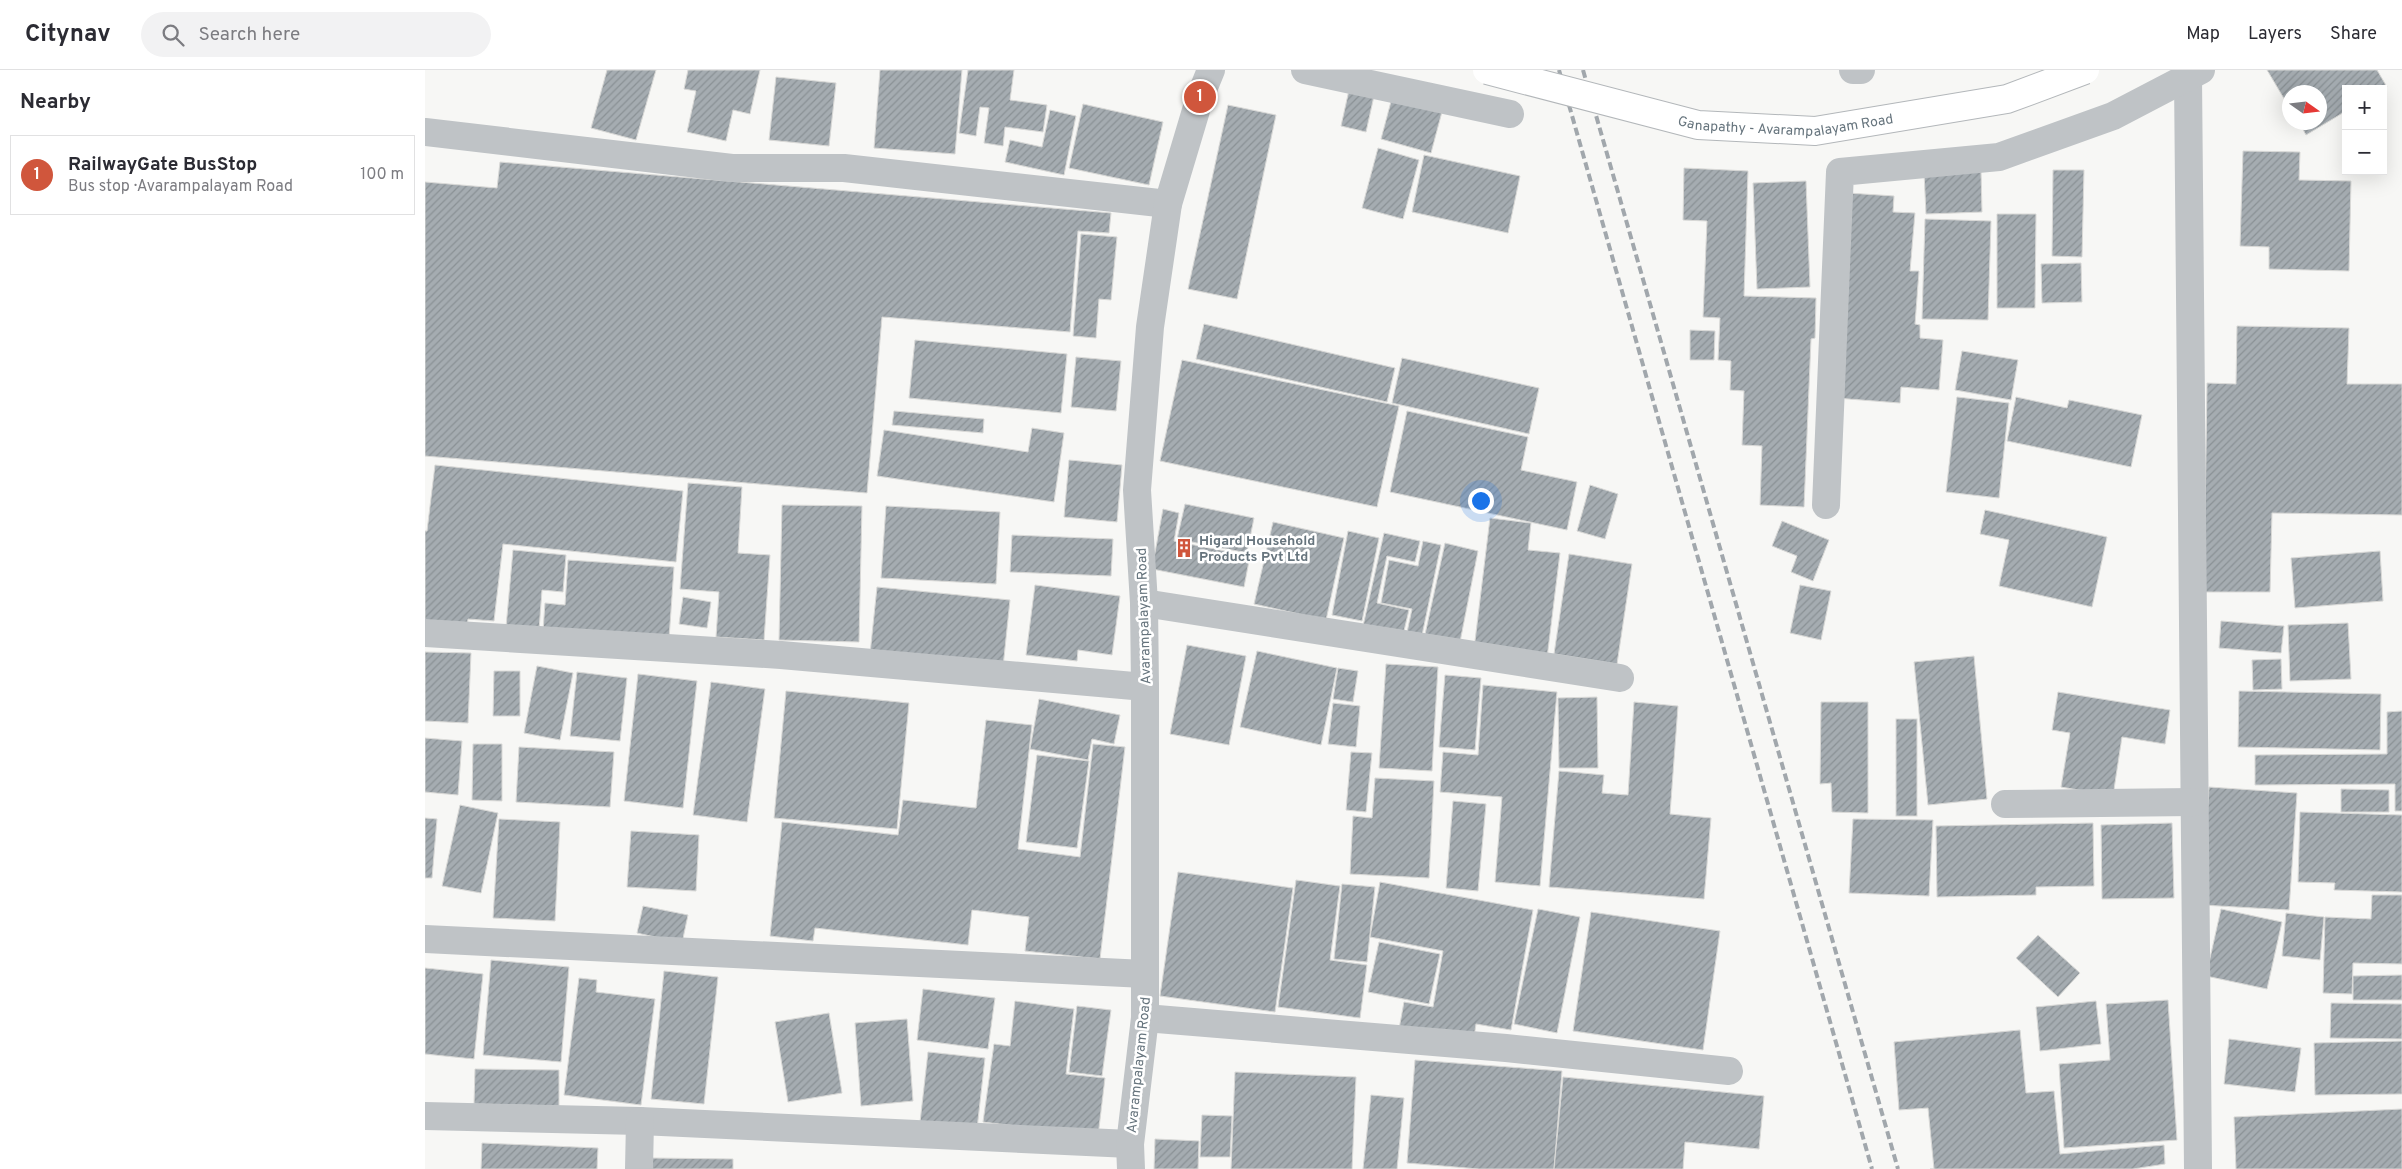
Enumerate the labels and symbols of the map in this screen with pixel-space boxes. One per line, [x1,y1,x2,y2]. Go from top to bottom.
pin: 1 [1184,78,1216,116]
north arrow [2282,85,2327,130]
street label: Ganapathy - Avarampalayam Road [1676,111,1895,141]
your location [1468,488,1494,514]
place label: Higard Household Products Pvt Ltd [1199,533,1315,566]
building icon: Higard Household Products Pvt Ltd [1173,537,1195,559]
street label: Avarampalayam Road [1134,547,1155,685]
street label: Avarampalayam Road [1124,996,1155,1134]

